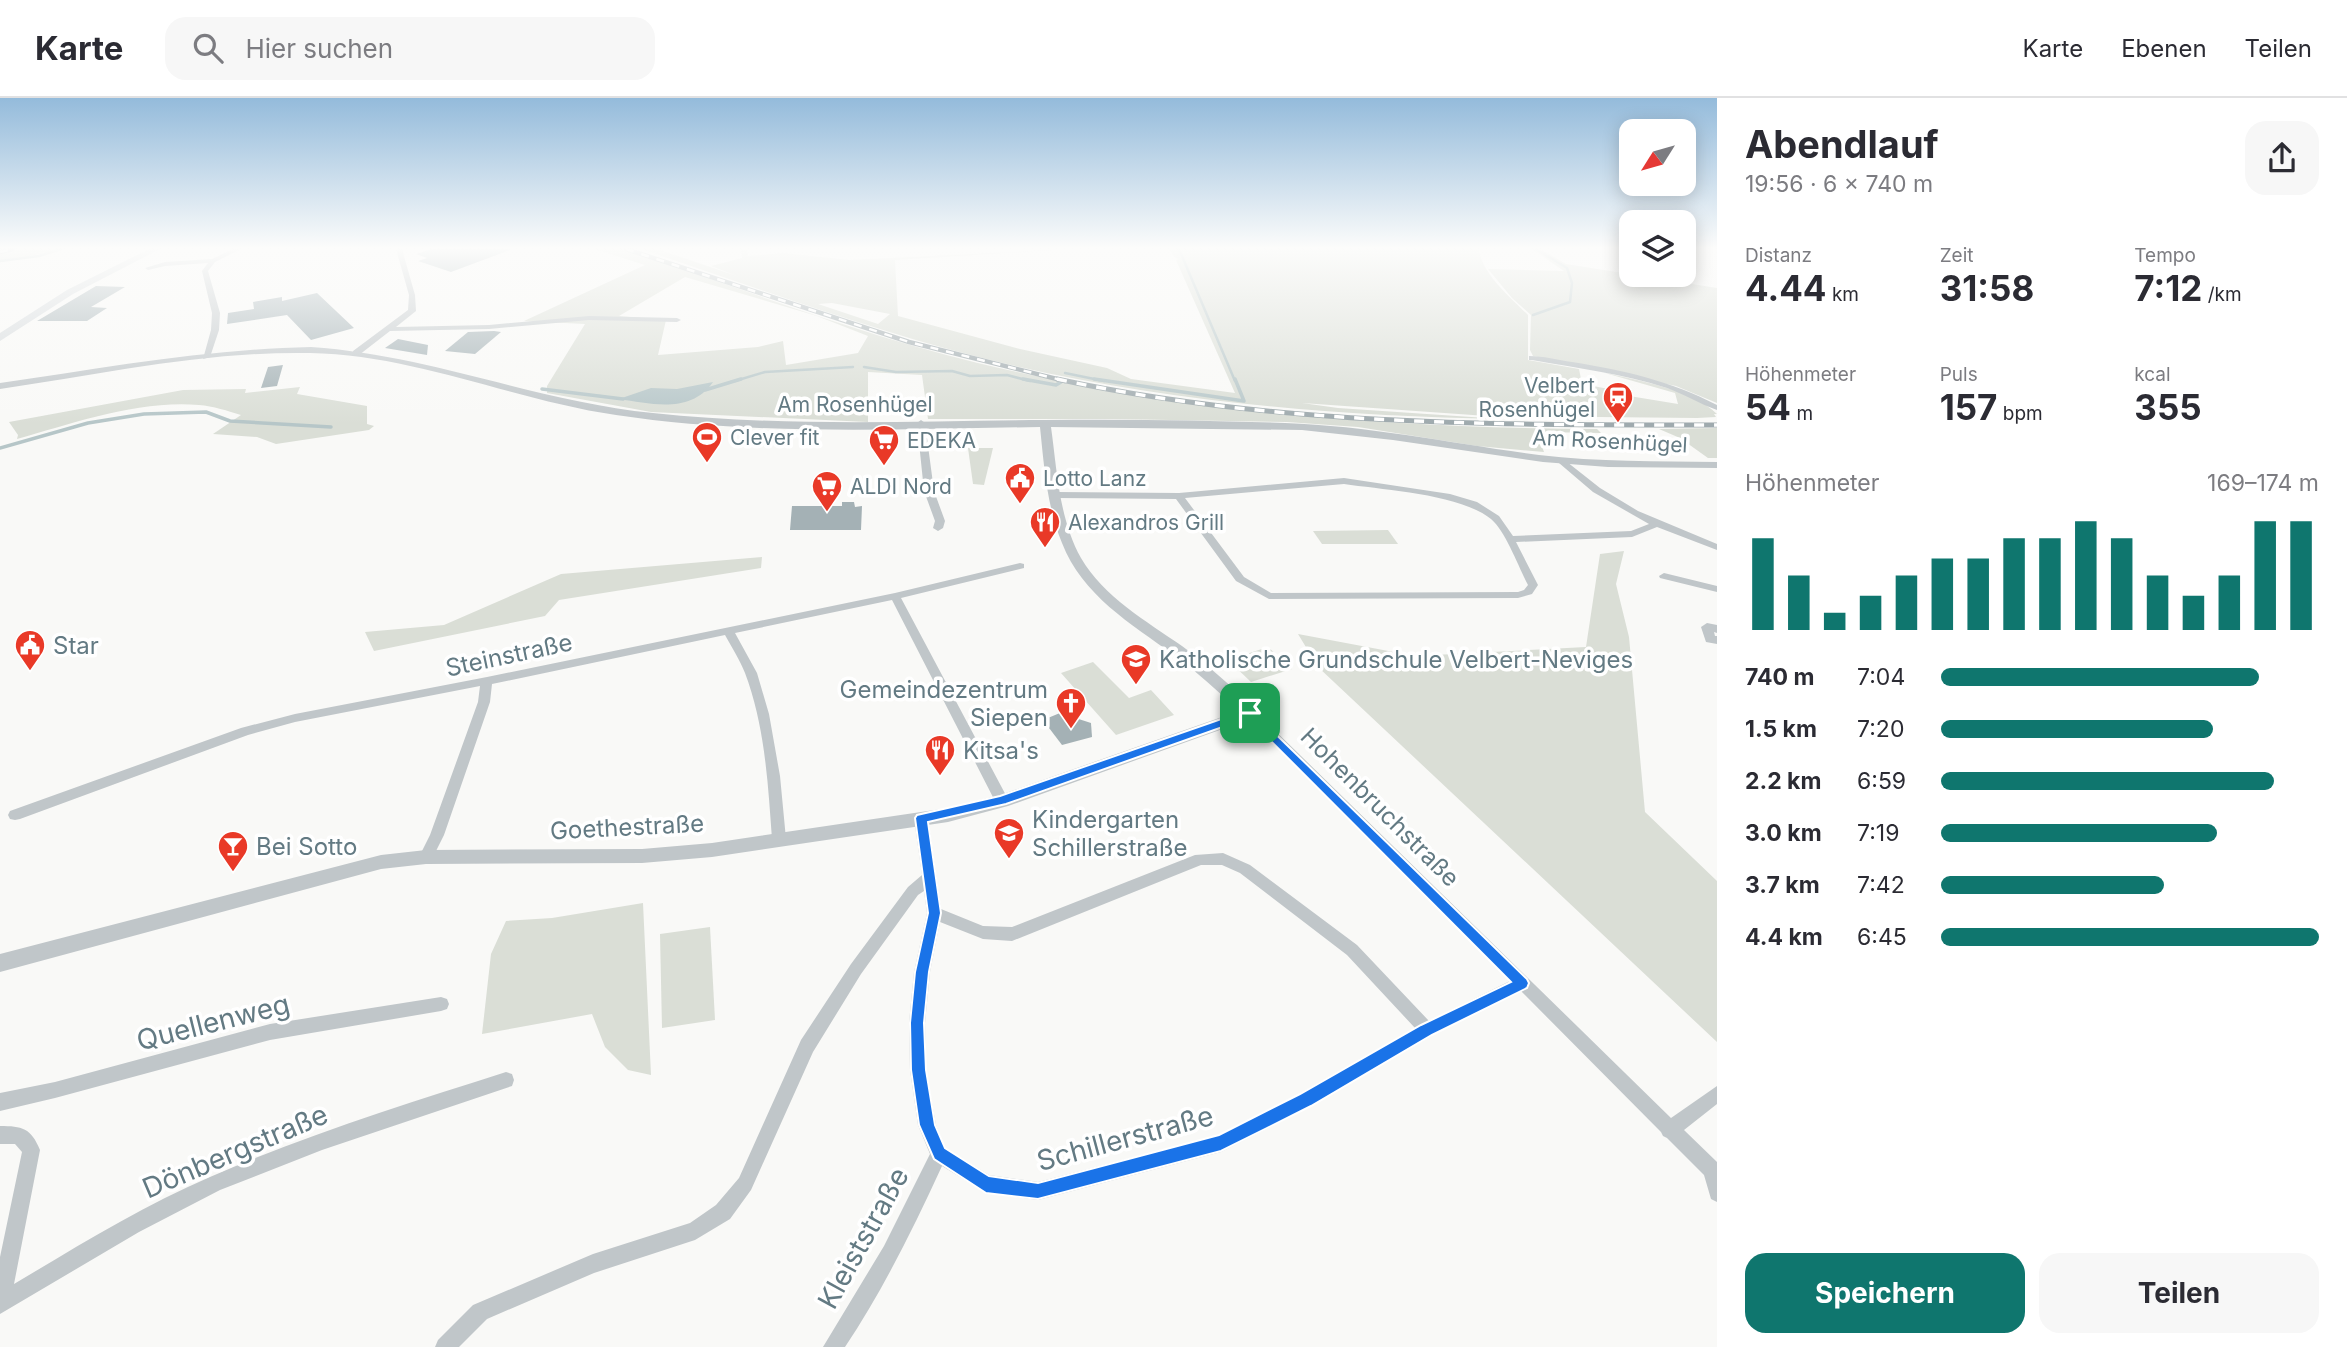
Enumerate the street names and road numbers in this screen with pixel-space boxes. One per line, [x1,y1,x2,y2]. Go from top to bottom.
street label: Am Rosenhügel [777,392,933,417]
street label: Am Rosenhügel [1532,424,1688,458]
street label: Steinstraße [443,627,575,683]
street label: Hohenbruchstraße [1295,722,1465,892]
street label: Goethestraße [549,808,705,846]
street label: Quellenweg [133,987,293,1057]
street label: Dönbergstraße [137,1097,333,1205]
street label: Schillerstraße [1033,1098,1217,1178]
street label: Kleiststraße [810,1161,916,1315]

